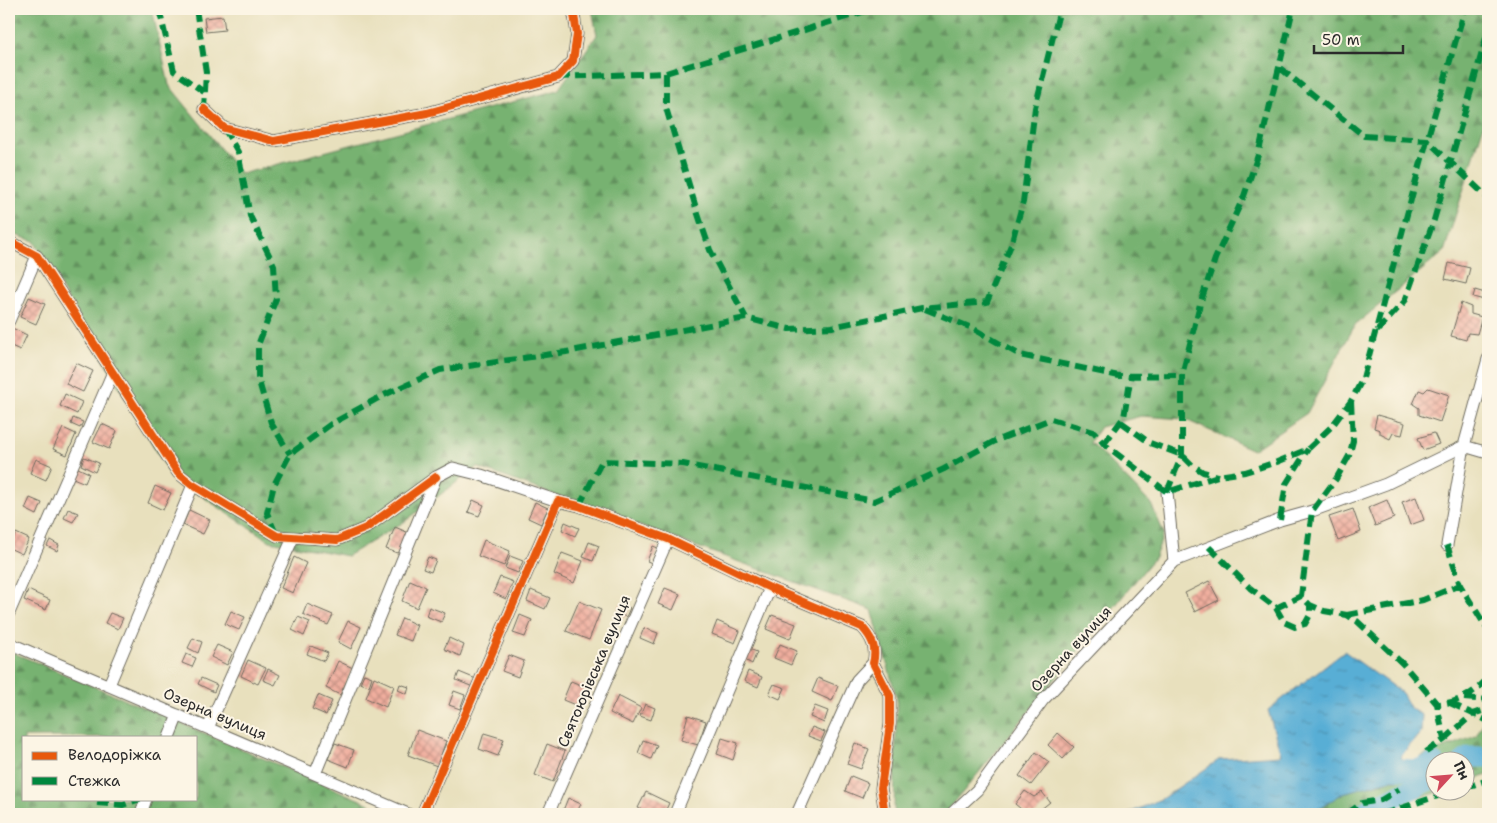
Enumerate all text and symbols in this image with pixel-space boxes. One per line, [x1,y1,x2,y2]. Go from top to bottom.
scale bar [1314,22,1403,54]
text: 50 m [1322,30,1360,50]
street label: Святоюрівська вулиця [553,592,635,750]
street label: Озерна вулиця [1026,602,1116,696]
street label: Озерна вулиця [160,683,270,745]
legend [22,736,198,800]
text: Велодоріжка [68,745,162,765]
north arrow [1424,750,1474,800]
text: Пн [1450,758,1474,783]
text: Стежка [68,771,121,791]

